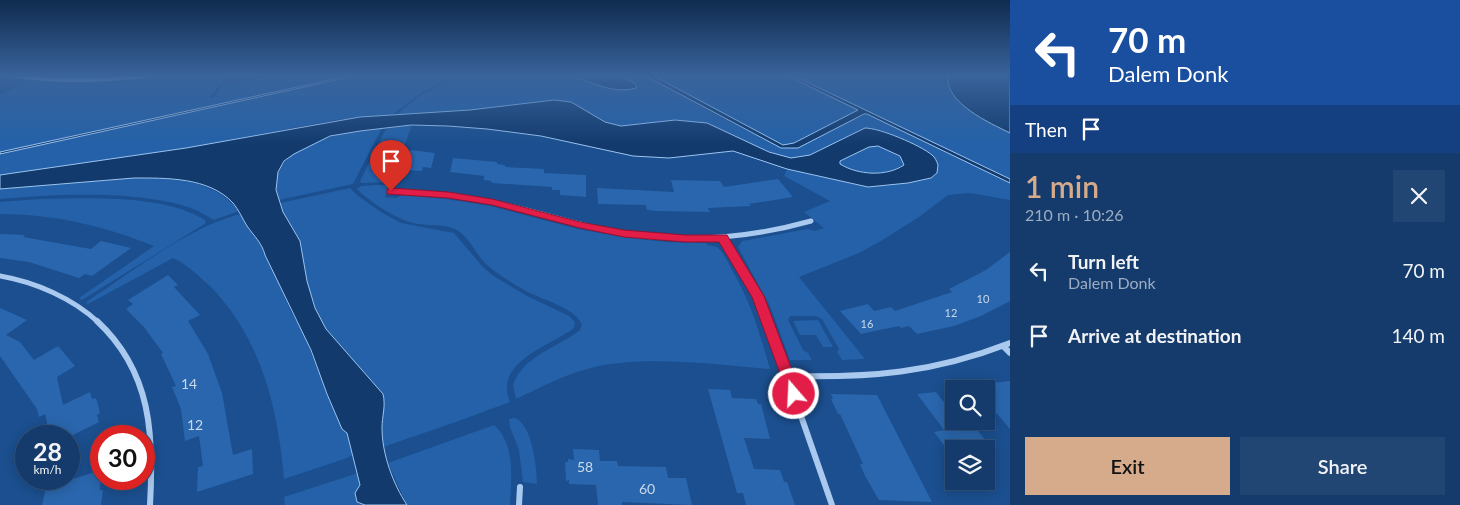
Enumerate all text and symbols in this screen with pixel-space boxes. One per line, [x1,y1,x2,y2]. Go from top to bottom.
text: 70 m [1108,18,1186,60]
icon: left [1025,20,1090,85]
text: Dalem Donk [1108,60,1228,87]
icon: arrive [1077,115,1105,143]
text: Then [1025,118,1067,141]
pin [370,140,412,191]
icon: arrive [377,147,405,175]
text: 1 min [1025,168,1099,204]
button: close [1393,170,1445,222]
text: 210 m · 10:26 [1025,205,1124,224]
text: Turn left [1068,250,1139,273]
icon: left [1025,257,1053,285]
text: 70 m [1402,259,1445,282]
text: Dalem Donk [1068,273,1156,292]
house number: 10 [977,292,990,305]
house number: 12 [945,306,957,319]
house number: 16 [861,317,873,330]
icon: arrive [1025,322,1053,350]
text: Arrive at destination [1068,324,1241,347]
text: 140 m [1391,324,1445,347]
position arrow [767,367,819,419]
house number: 14 [181,375,197,392]
map controls [945,380,995,490]
button: search [945,380,995,430]
house number: 12 [187,416,203,433]
speed limit sign: 30 [90,425,155,490]
text: 28 [33,436,62,466]
button: Exit [1025,437,1230,495]
button: Share [1240,437,1445,495]
button: layers [945,440,995,490]
house number: 58 [577,458,593,475]
text: km/h [33,462,62,477]
house number: 60 [639,480,655,497]

